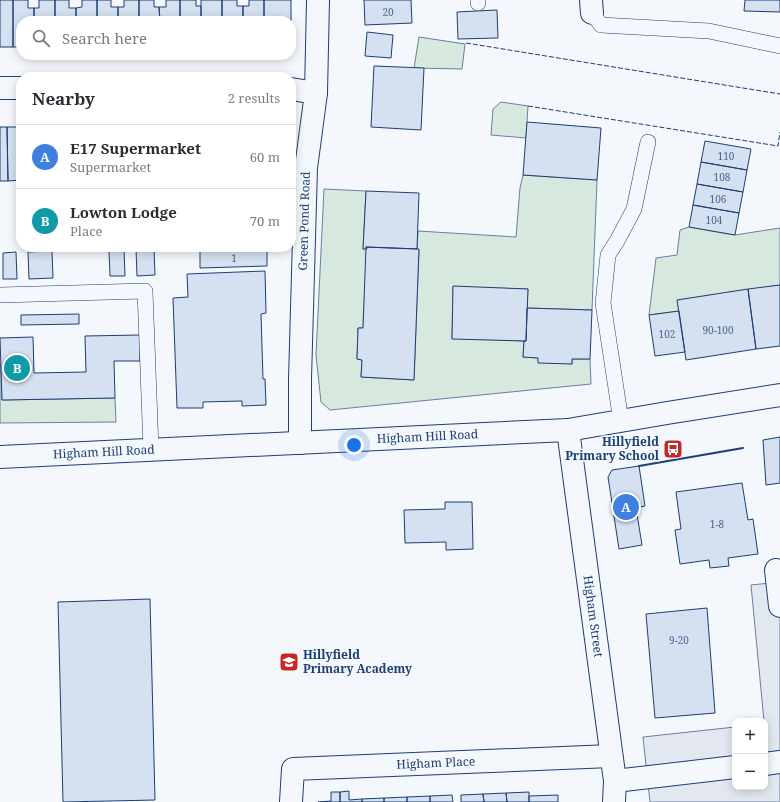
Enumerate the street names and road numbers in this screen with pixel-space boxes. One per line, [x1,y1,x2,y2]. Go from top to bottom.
street label: Green Pond Road [294,171,314,271]
street label: Higham Hill Road [376,425,479,447]
street label: Higham Hill Road [53,441,156,462]
street label: Higham Street [580,574,607,658]
street label: Higham Place [396,753,476,773]

